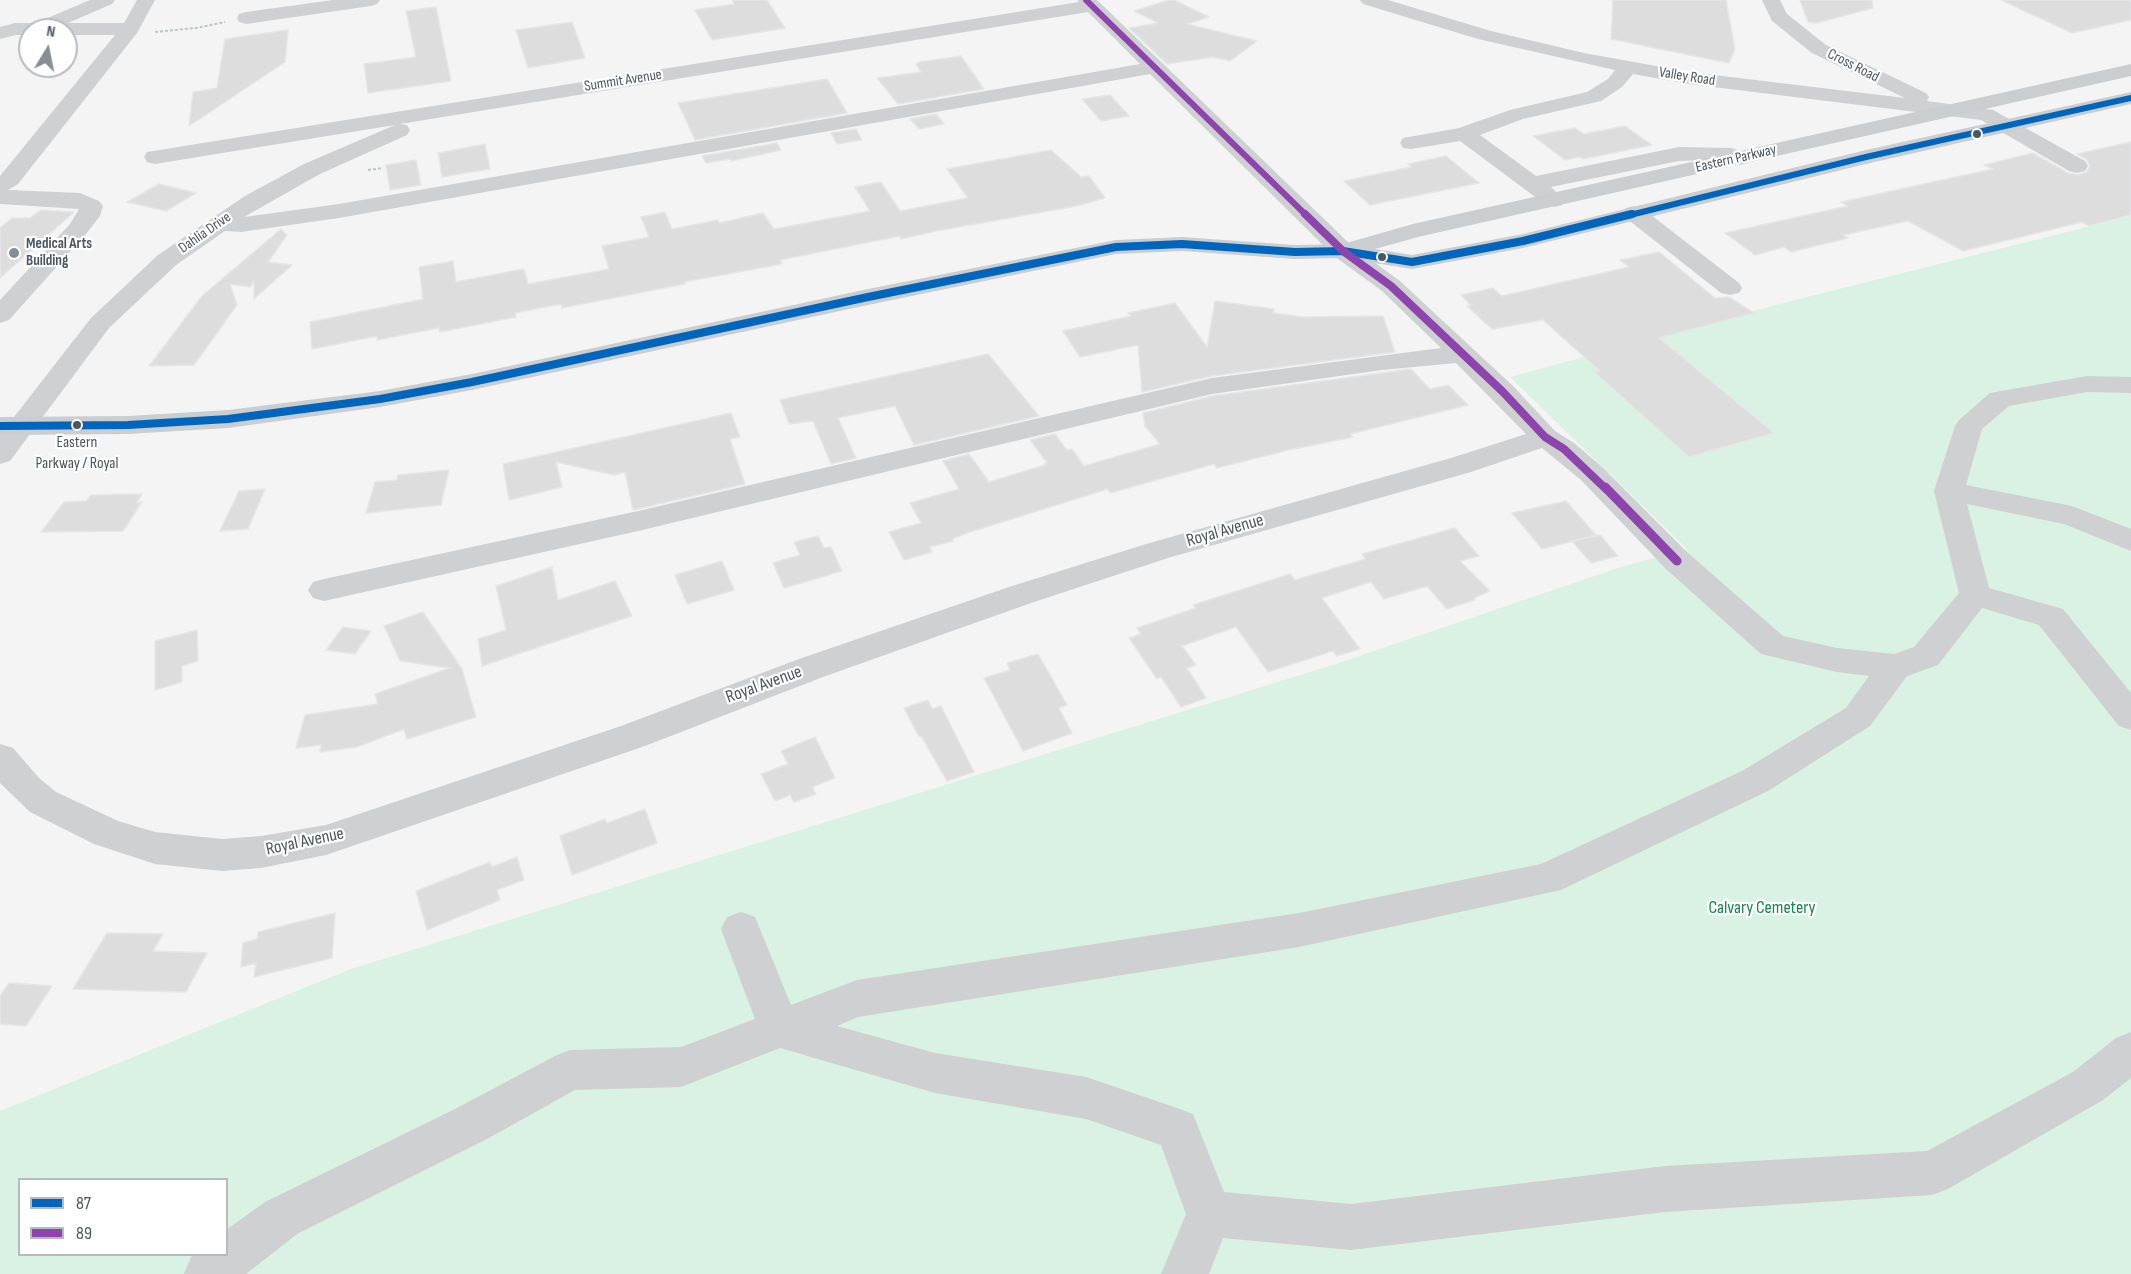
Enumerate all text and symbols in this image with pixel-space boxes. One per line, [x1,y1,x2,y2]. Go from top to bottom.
north arrow [18,18,78,78]
text: N [45,22,57,42]
street label: Cross Road [1824,45,1882,87]
street label: Valley Road [1658,64,1716,90]
street label: Summit Avenue [583,66,663,96]
unlabelled marker [1971,128,1983,140]
street label: Eastern Parkway [1694,141,1778,177]
street label: Dahlia Drive [175,209,235,257]
place label: Medical Arts Building [26,235,92,270]
marker: Medical Arts Building [7,246,21,260]
unlabelled marker [1376,251,1388,263]
marker: Eastern Parkway / Royal [71,419,83,431]
place label: Eastern Parkway / Royal [36,433,118,471]
street label: Royal Avenue [1184,510,1266,552]
street label: Royal Avenue [723,661,805,709]
street label: Royal Avenue [264,823,346,861]
park label: Calvary Cemetery [1709,897,1815,919]
legend [18,1178,228,1256]
text: 87 [76,1193,91,1214]
text: 89 [76,1223,92,1244]

